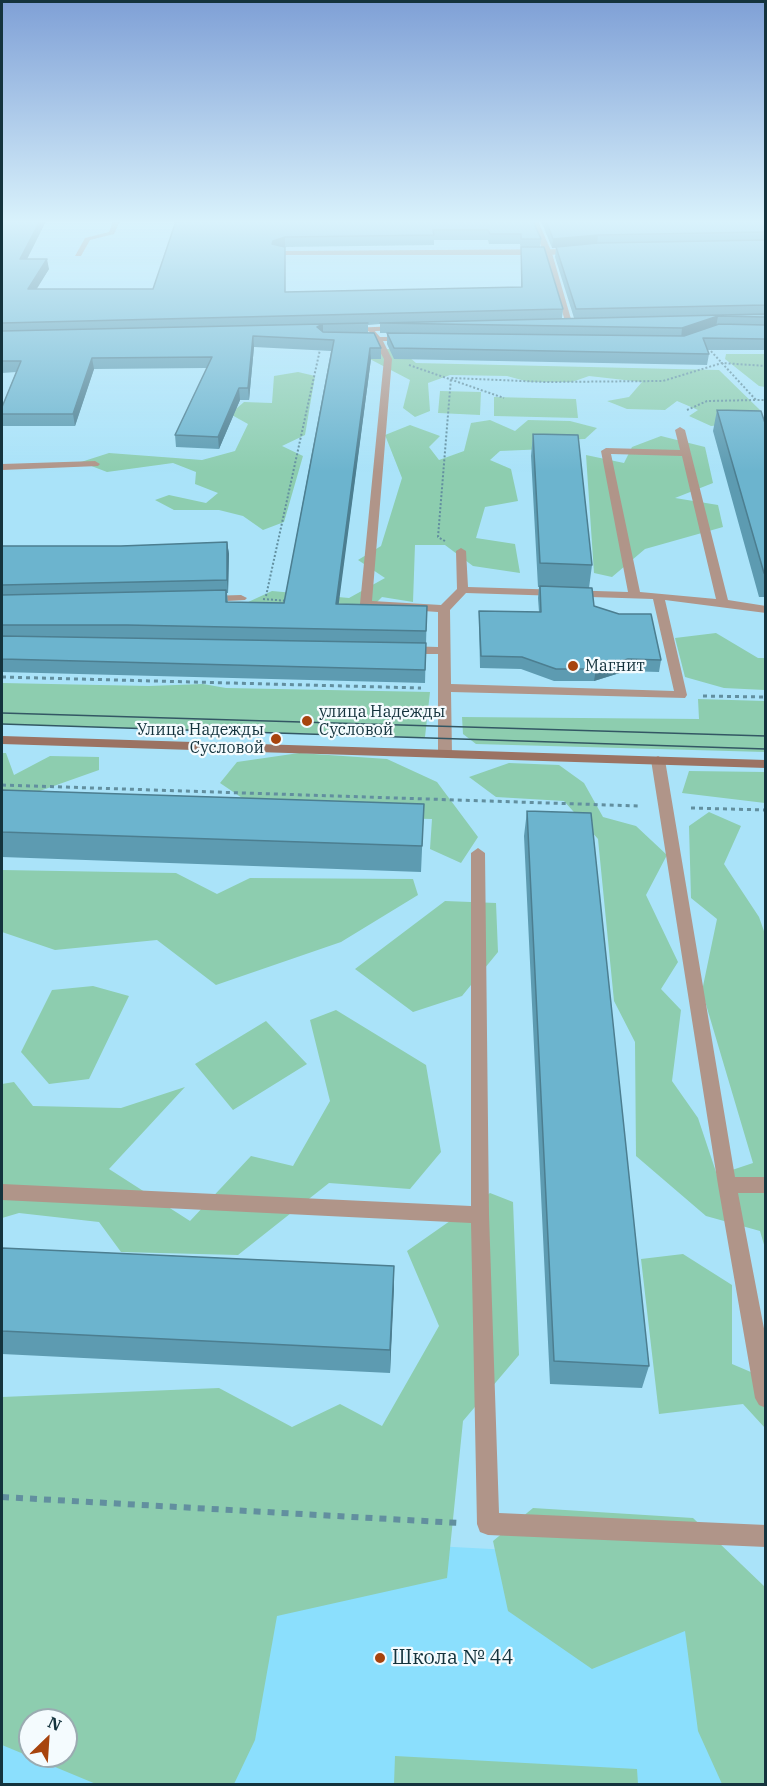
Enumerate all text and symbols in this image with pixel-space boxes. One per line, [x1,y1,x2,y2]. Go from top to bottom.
place label: Магнит [585,656,645,676]
marker: Магнит [566,659,580,673]
place label: улица Надежды Сусловой [319,702,445,740]
marker: улица Надежды Сусловой [300,714,314,728]
place label: Улица Надежды Сусловой [137,720,264,758]
marker: Улица Надежды Сусловой [269,732,283,746]
place label: Школа № 44 [392,1646,513,1670]
marker: Школа № 44 [373,1651,387,1665]
north arrow [18,1708,78,1768]
text: N [45,1712,65,1735]

